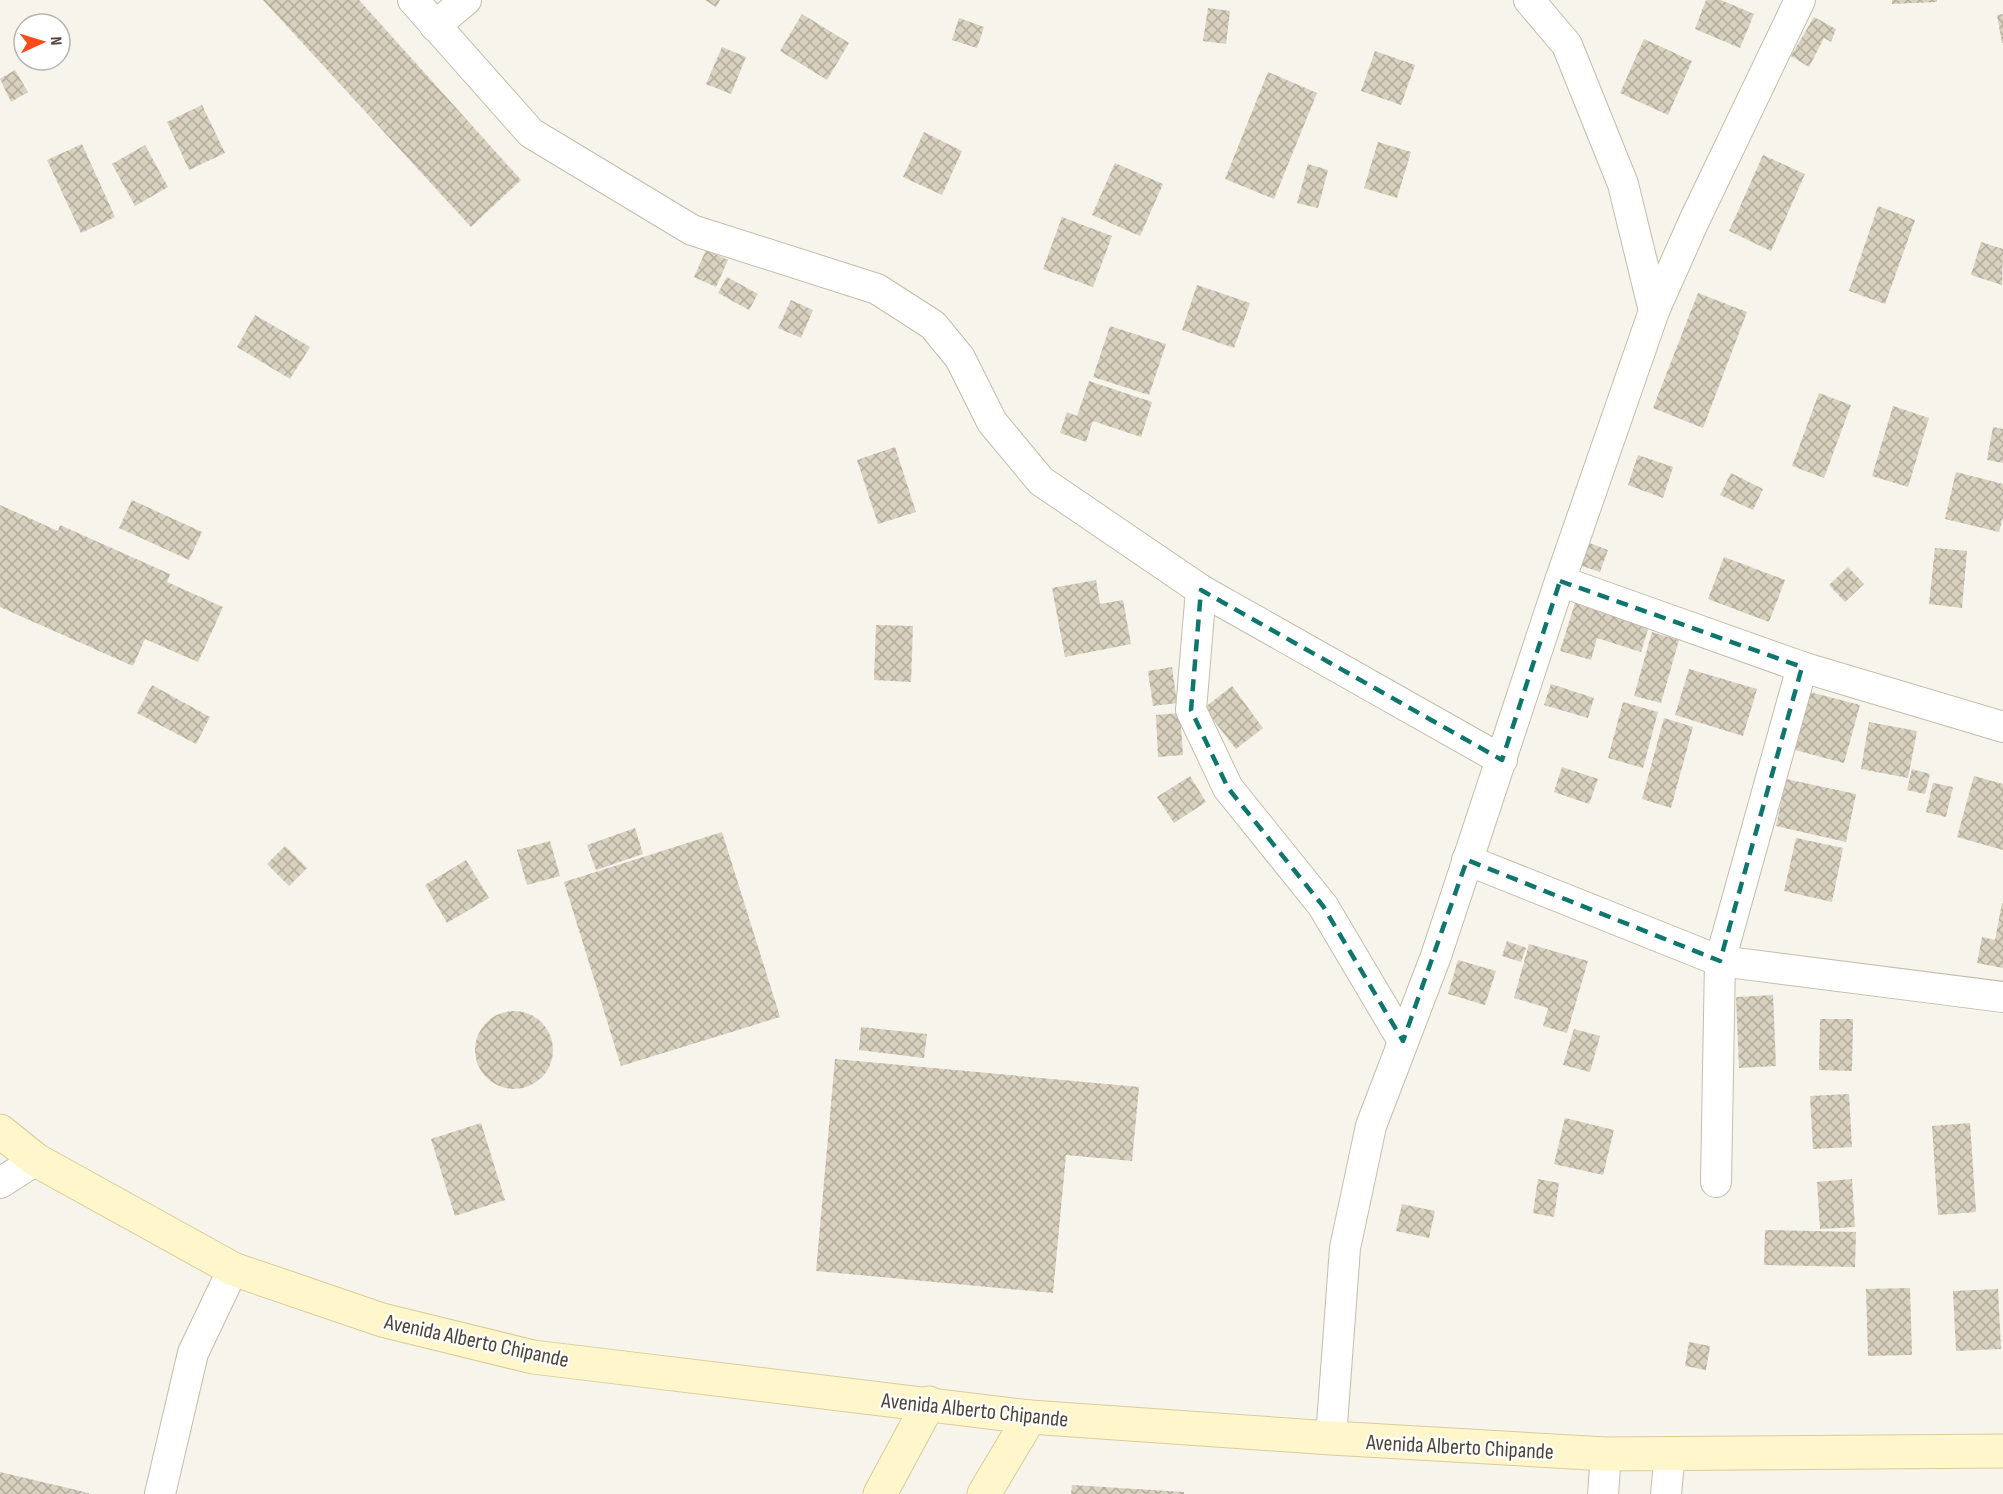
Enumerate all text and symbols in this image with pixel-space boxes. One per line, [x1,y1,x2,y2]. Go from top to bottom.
north arrow [12,12,72,72]
text: N [46,36,65,46]
street label: Avenida Alberto Chipande [381,1309,571,1374]
street label: Avenida Alberto Chipande [879,1387,1070,1434]
street label: Avenida Alberto Chipande [1365,1429,1554,1466]

